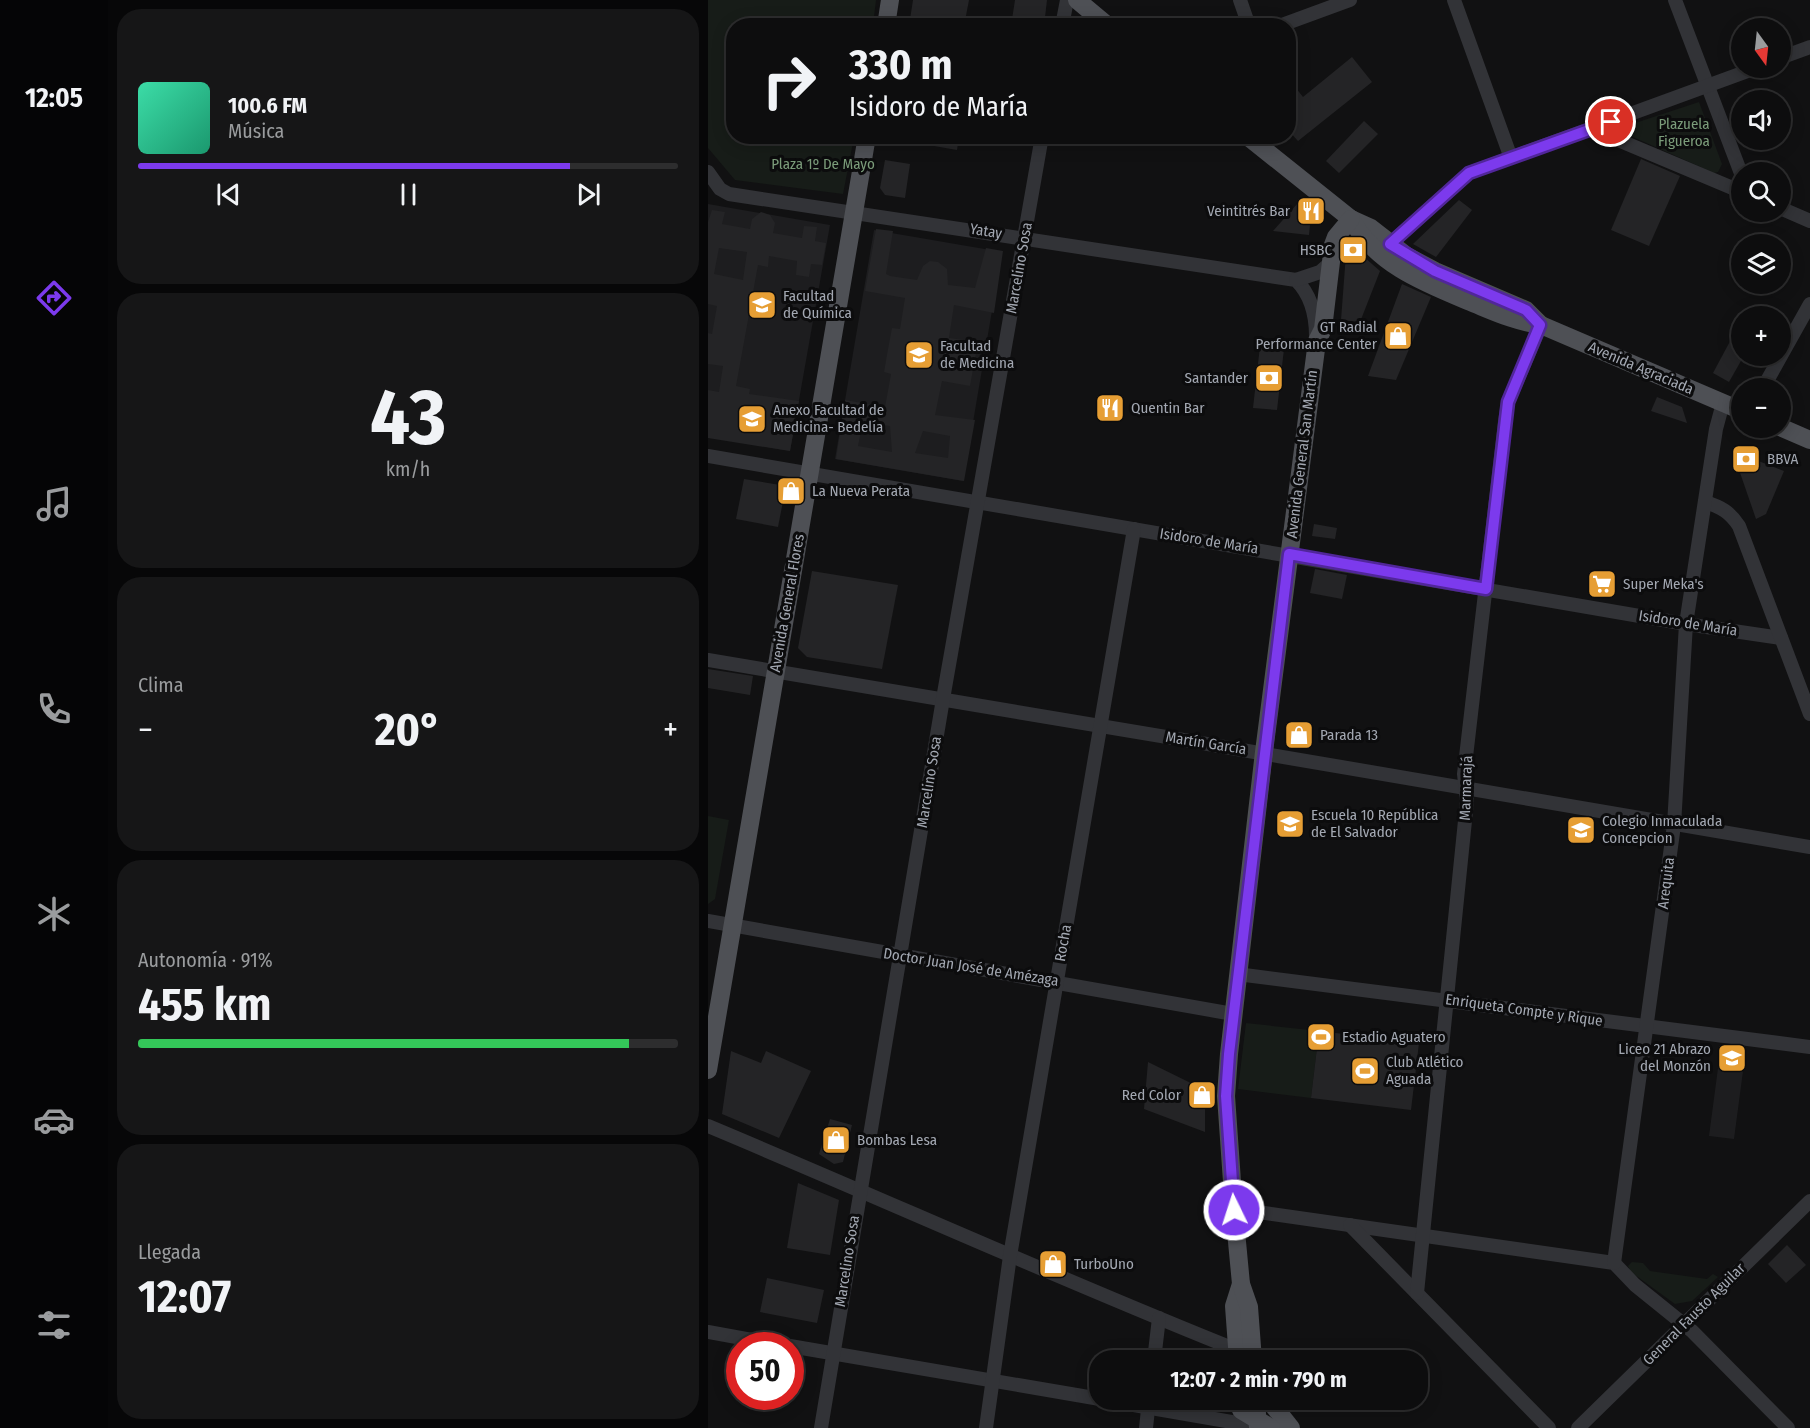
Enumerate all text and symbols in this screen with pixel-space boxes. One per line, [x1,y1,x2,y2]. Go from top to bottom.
north arrow [1731,18,1791,78]
map controls [1731,18,1791,438]
text: 330 m [849,40,952,90]
icon: right [750,42,828,120]
text: 12:05 [25,82,83,114]
button: sound [1731,90,1791,150]
text: Isidoro de María [849,91,1028,123]
text: 100.6 FM [228,92,307,119]
pin [1585,96,1636,147]
icon: arrive [1594,105,1627,138]
park label: Plazuela Figueroa [1658,115,1710,150]
text: Música [228,119,284,143]
park label: Plaza 1º De Mayo [771,155,875,173]
button: search [1731,162,1791,222]
icon: previous [212,178,245,211]
icon: pause [392,178,425,211]
icon: next [572,178,605,211]
restaurant icon: Veintitrés Bar [1295,195,1327,227]
place label: Veintitrés Bar [1207,202,1291,220]
street label: Yatay [969,220,1004,242]
street label: Marcelino Sosa [1002,221,1036,315]
bank icon: HSBC [1337,234,1369,266]
button: layers [1731,234,1791,294]
place label: HSBC [1300,241,1332,259]
icon: directions [33,277,75,319]
place label: Facultad de Química [783,287,852,322]
school or university icon: Facultad de Química [746,289,778,321]
button: + [1731,306,1791,366]
place label: GT Radial Performance Center [1256,318,1378,353]
shop icon: GT Radial Performance Center [1382,320,1414,352]
place label: Facultad de Medicina [940,337,1014,372]
street label: Avenida Agraciada [1586,338,1696,398]
school or university icon: Facultad de Medicina [903,339,935,371]
bank icon: Santander [1253,362,1285,394]
place label: Santander [1185,369,1249,387]
street label: Avenida General San Martín [1283,369,1321,539]
text: 43 [370,371,446,465]
button: − [1731,378,1791,438]
restaurant icon: Quentin Bar [1094,392,1126,424]
place label: Quentin Bar [1131,399,1205,417]
place label: Anexo Facultad de Medicina- Bedelía [773,401,884,436]
school or university icon: Anexo Facultad de Medicina- Bedelía [736,403,768,435]
bank icon: BBVA [1730,443,1762,475]
place label: BBVA [1767,450,1799,468]
text: km/h [386,457,430,481]
shop icon: La Nueva Perata [775,475,807,507]
place label: La Nueva Perata [812,482,910,500]
icon: music [33,483,75,525]
street label: Isidoro de María [1158,524,1260,558]
street label: Avenida General Flores [766,532,808,674]
supermarket icon: Super Meka's [1586,568,1618,600]
place label: Super Meka's [1623,575,1704,593]
street label: Isidoro de María [1637,606,1739,640]
text: Clima [138,673,183,697]
icon: phone [33,688,75,730]
text: 20° [375,703,441,757]
text: − [138,710,153,750]
text: + [663,710,678,750]
shop icon: Parada 13 [1283,719,1315,751]
place label: Parada 13 [1320,726,1378,744]
street label: Martín García [1164,728,1248,758]
street label: Marcelino Sosa [913,735,945,829]
street label: Marmarajá [1456,755,1476,821]
place label: Escuela 10 República de El Salvador [1311,806,1438,841]
school or university icon: Escuela 10 República de El Salvador [1274,808,1306,840]
place label: Colegio Inmaculada Concepcion [1602,812,1722,847]
school or university icon: Colegio Inmaculada Concepcion [1565,814,1597,846]
street label: Arequita [1654,856,1678,910]
icon: climate [33,893,75,935]
street label: Rocha [1051,923,1075,963]
street label: Doctor Juan José de Amézaga [882,944,1060,990]
text: Autonomía · 91% [138,948,273,972]
text: 455 km [138,978,271,1032]
street label: Enriqueta Compte y Rique [1444,990,1604,1030]
sports icon: Estadio Aguatero [1305,1021,1337,1053]
place label: Estadio Aguatero [1342,1028,1446,1046]
place label: Liceo 21 Abrazo del Monzón [1618,1040,1711,1075]
school or university icon: Liceo 21 Abrazo del Monzón [1716,1042,1748,1074]
place label: Club Atlético Aguada [1386,1053,1464,1088]
sports icon: Club Atlético Aguada [1349,1055,1381,1087]
shop icon: Red Color [1186,1079,1218,1111]
place label: Red Color [1122,1086,1182,1104]
icon: car [33,1099,75,1141]
shop icon: Bombas Lesa [820,1124,852,1156]
place label: Bombas Lesa [857,1131,937,1149]
position arrow [1202,1178,1266,1242]
street label: Marcelino Sosa [831,1214,863,1308]
text: Llegada [138,1240,201,1264]
shop icon: TurboUno [1037,1248,1069,1280]
place label: TurboUno [1074,1255,1134,1273]
street label: General Fausto Aguilar [1639,1259,1749,1369]
text: 12:07 [138,1270,231,1324]
icon: filters [33,1304,75,1346]
speed limit sign: 50 [726,1332,804,1410]
text: 12:07 · 2 min · 790 m [1170,1366,1347,1393]

